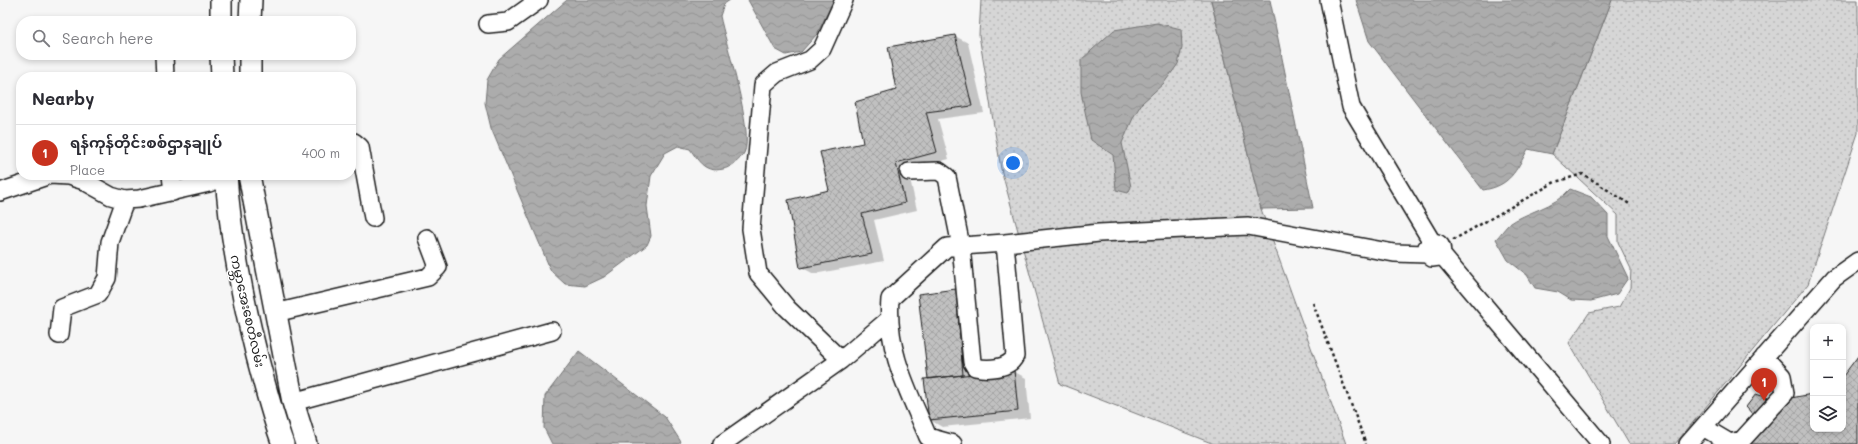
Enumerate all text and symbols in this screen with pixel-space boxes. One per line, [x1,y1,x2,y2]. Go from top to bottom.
search box [16,16,356,60]
icon: search [30,27,52,49]
text: Search here [62,28,153,48]
text: Nearby [32,87,94,109]
text: ရန်ကုန်တိုင်းစစ်ဌာနချုပ် [70,132,222,152]
text: 1 [42,144,48,161]
text: 400 m [302,144,340,161]
your location [1003,153,1023,173]
text: Place [70,161,105,178]
street label: ကမ္ဘာအေးစေတီလမ်း [224,253,270,370]
map controls [1810,324,1846,432]
button: + [1810,324,1846,360]
button: − [1810,360,1846,396]
pin: 1 [1751,368,1777,401]
button: layers [1810,396,1846,432]

